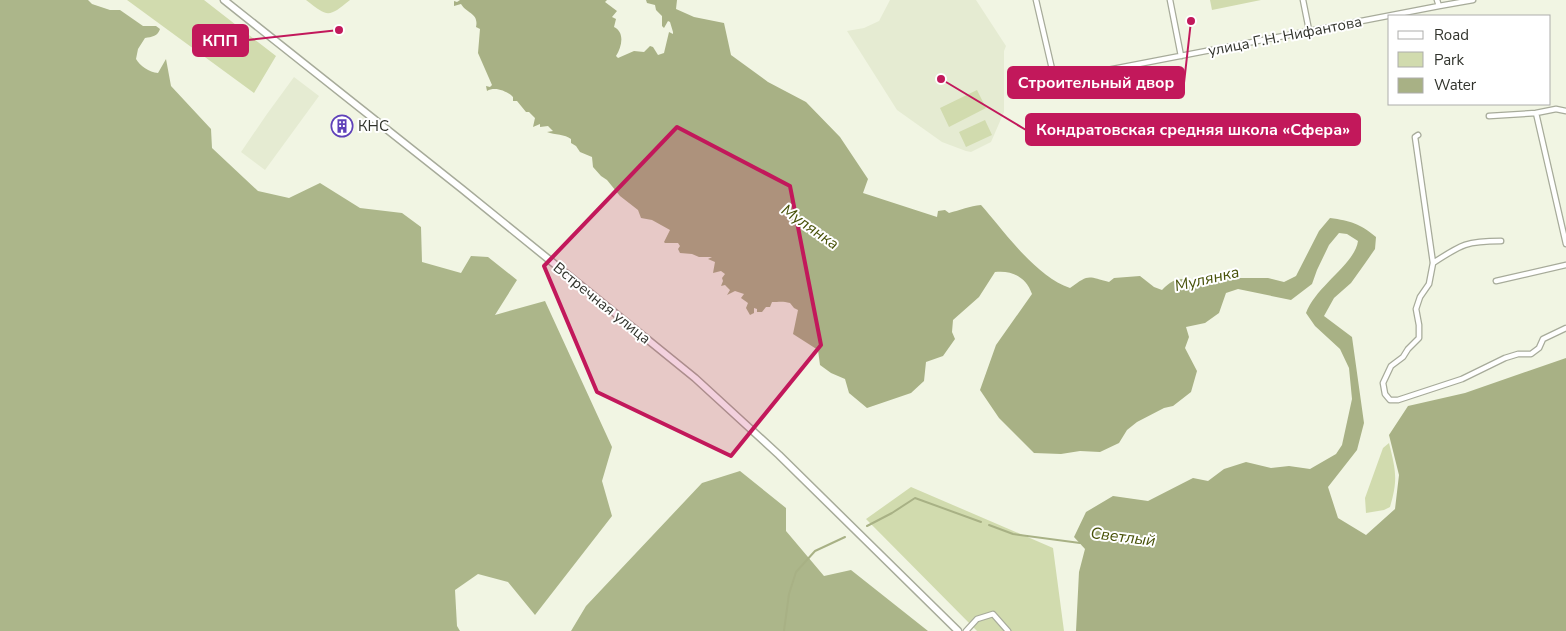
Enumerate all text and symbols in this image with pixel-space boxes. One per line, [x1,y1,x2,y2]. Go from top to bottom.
street label: улица Г.Н. Нифантова [1206,11,1364,61]
legend [1388,15,1551,105]
callout: КПП [193,25,248,56]
text: Road [1434,25,1469,45]
text: КПП [202,30,238,52]
text: Park [1434,50,1464,70]
callout: Строительный двор [1008,67,1184,98]
text: Строительный двор [1018,72,1174,94]
text: Water [1434,75,1477,95]
building icon: КНС [330,114,354,138]
callout: Кондратовская средняя школа «Сфера» [1026,114,1360,145]
place label: КНС [358,116,389,136]
text: Кондратовская средняя школа «Сфера» [1036,119,1350,141]
water label: Мулянка [777,199,843,255]
street label: Встречная улица [549,258,655,348]
water label: Мулянка [1172,261,1242,297]
water label: Светлый [1089,522,1157,552]

